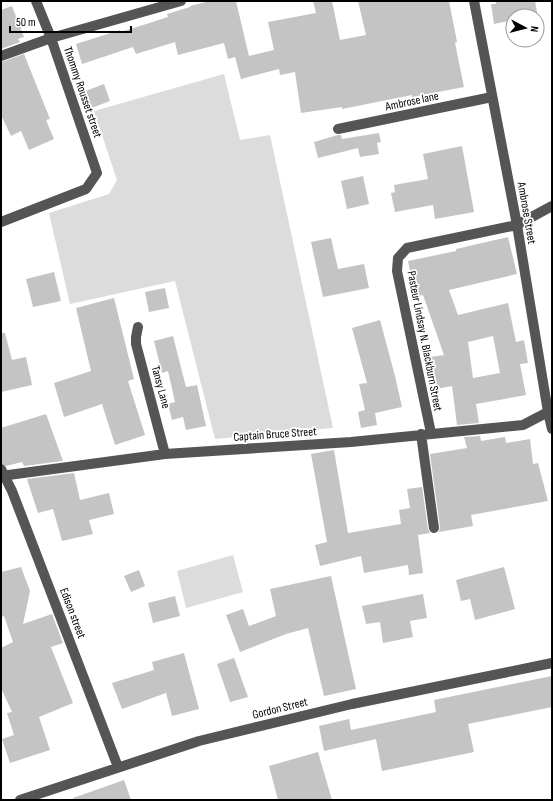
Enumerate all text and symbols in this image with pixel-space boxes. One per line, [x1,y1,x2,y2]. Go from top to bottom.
scale bar [10,8,131,34]
north arrow [505,8,545,48]
text: 50 m [16,15,36,30]
text: N [528,25,541,33]
street label: Thommy Rousset street [60,45,105,140]
street label: Ambrose lane [383,88,440,115]
street label: Ambrose Street [514,180,539,246]
street label: Pasteur Lindsay N. Blackburn Street [404,270,446,413]
street label: Tansy Lane [148,364,173,410]
street label: Captain Bruce Street [233,424,317,445]
street label: Edison street [56,586,89,641]
street label: Gordon Street [251,694,310,723]

